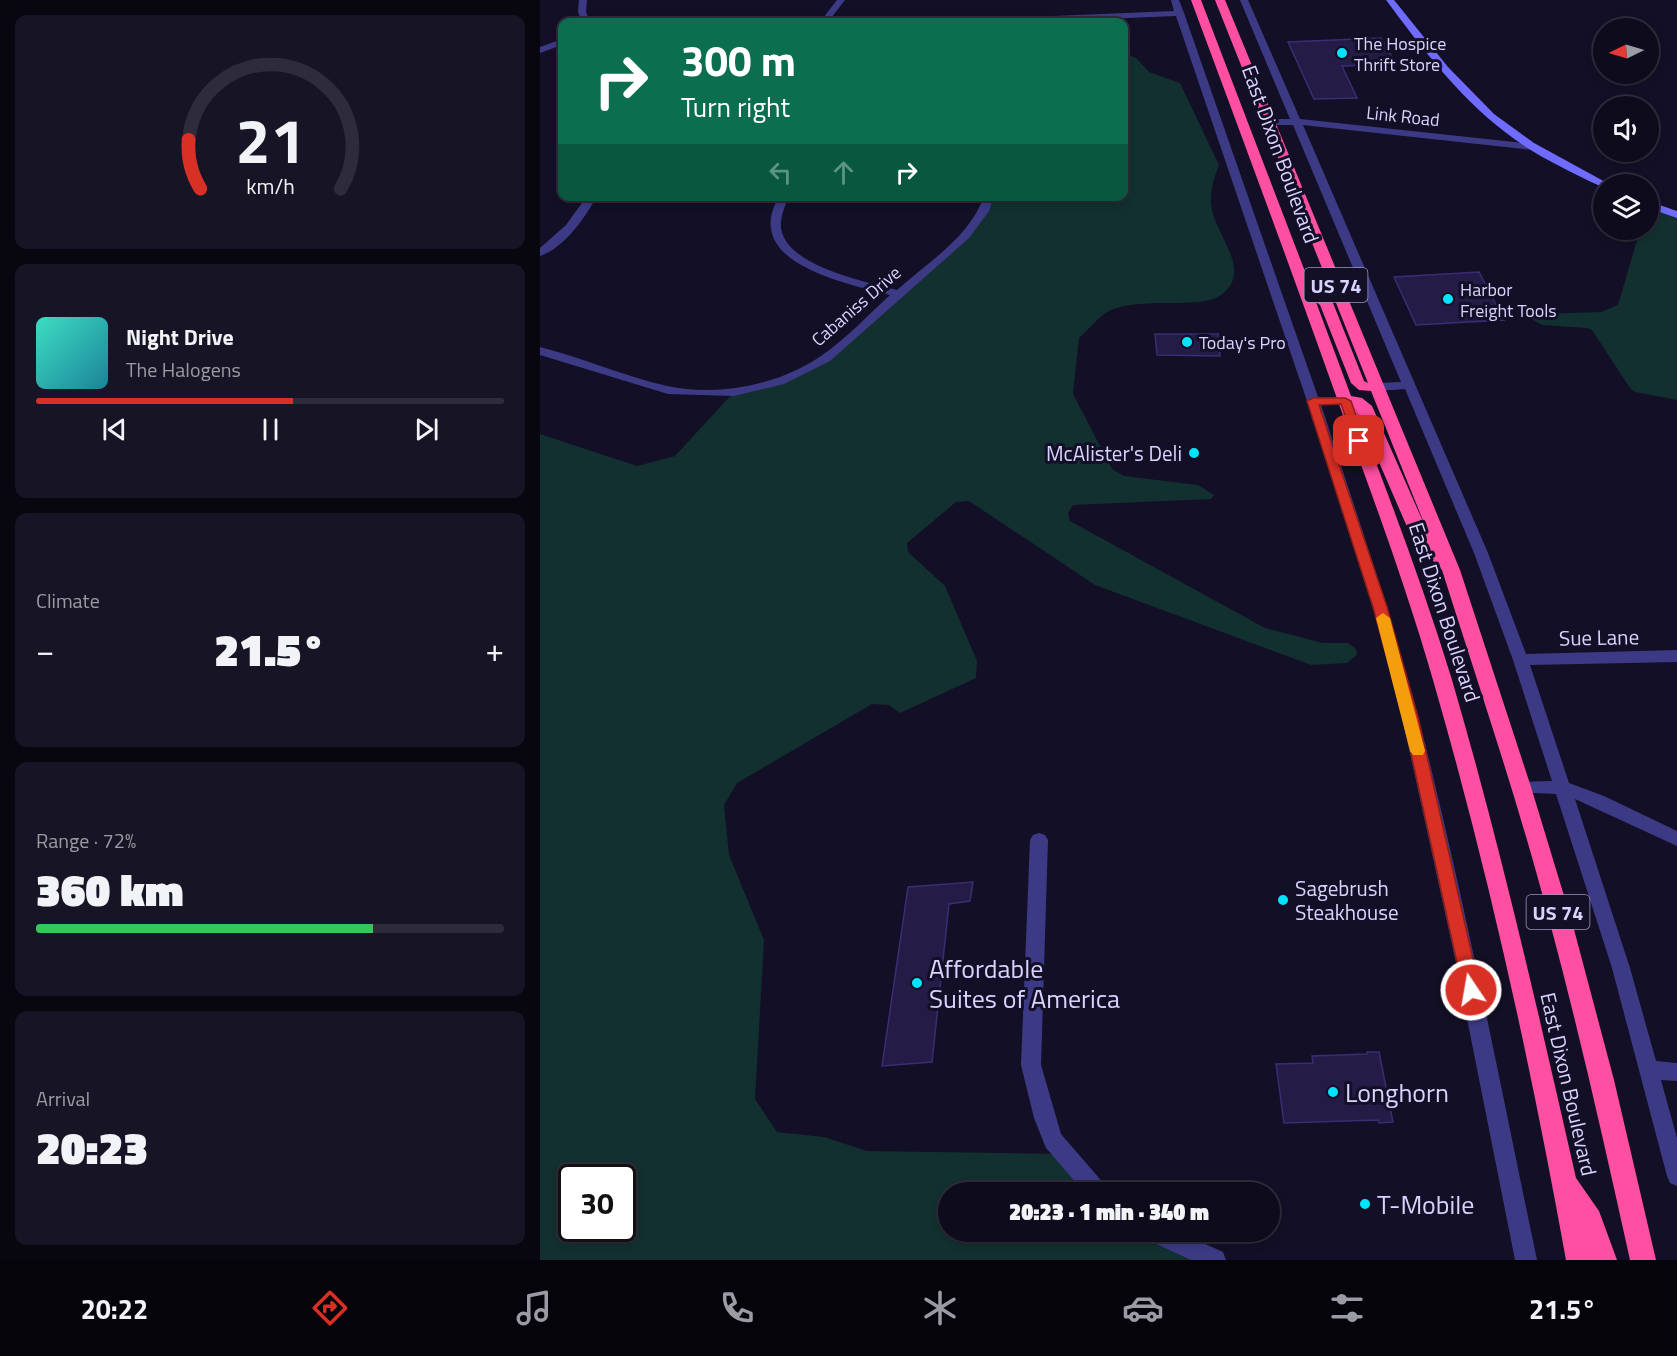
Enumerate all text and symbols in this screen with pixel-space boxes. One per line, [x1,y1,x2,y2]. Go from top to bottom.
north arrow [1593,18,1659,84]
map controls [1593,18,1659,240]
text: 300 m [681,28,796,92]
place label: The Hospice Thrift Store [1354,30,1446,78]
icon: right [582,42,660,120]
marker: The Hospice Thrift Store [1335,46,1349,60]
street label: East Dixon Boulevard [1234,61,1328,247]
text: Turn right [681,86,790,127]
text: 21 [235,92,305,187]
button: sound [1593,96,1659,162]
street label: Link Road [1365,99,1441,133]
icon: left [764,156,797,189]
icon: ahead [827,156,860,189]
icon: right [890,156,923,189]
text: km/h [246,170,294,202]
button: layers [1593,174,1659,240]
street label: Cabaniss Drive [805,259,907,353]
road number: US 74 [1304,268,1368,302]
place label: Harbor Freight Tools [1460,276,1557,324]
marker: Harbor Freight Tools [1441,292,1455,306]
text: Night Drive [126,320,234,354]
place label: Today's Pro [1199,329,1286,356]
marker: Today's Pro [1180,335,1194,349]
text: The Halogens [126,354,241,385]
icon: previous [98,413,131,446]
icon: pause [254,413,287,446]
icon: next [410,413,443,446]
pin [1333,415,1384,466]
icon: arrive [1342,424,1375,457]
place label: McAlister's Deli [1046,437,1182,469]
marker: McAlister's Deli [1187,446,1201,460]
street label: East Dixon Boulevard [1401,518,1489,706]
text: Climate [36,585,100,616]
text: 21.5° [214,615,326,683]
street label: Sue Lane [1559,620,1639,654]
text: − [36,625,54,675]
text: + [486,625,504,675]
text: Range · 72% [36,825,136,856]
text: 360 km [36,855,184,923]
place label: Sagebrush Steakhouse [1295,872,1399,928]
marker: Sagebrush Steakhouse [1276,893,1290,907]
road number: US 74 [1526,895,1590,929]
place label: Affordable Suites of America [929,949,1120,1018]
position arrow [1439,958,1503,1022]
marker: Affordable Suites of America [910,976,924,990]
street label: East Dixon Boulevard [1532,989,1606,1179]
place label: Longhorn [1345,1073,1449,1112]
text: Arrival [36,1083,90,1114]
marker: Longhorn [1326,1085,1340,1099]
text: 20:23 [36,1113,148,1181]
speed limit sign: 30 [558,1164,636,1242]
place label: T-Mobile [1377,1185,1474,1224]
text: 20:23 · 1 min · 340 m [1009,1195,1209,1229]
marker: T-Mobile [1358,1197,1372,1211]
icon: directions [309,1287,351,1329]
icon: music [513,1287,555,1329]
icon: phone [716,1287,758,1329]
icon: climate [919,1287,961,1329]
icon: car [1122,1287,1164,1329]
icon: filters [1326,1287,1368,1329]
text: 20:22 [81,1288,148,1329]
text: 21.5° [1529,1288,1596,1329]

